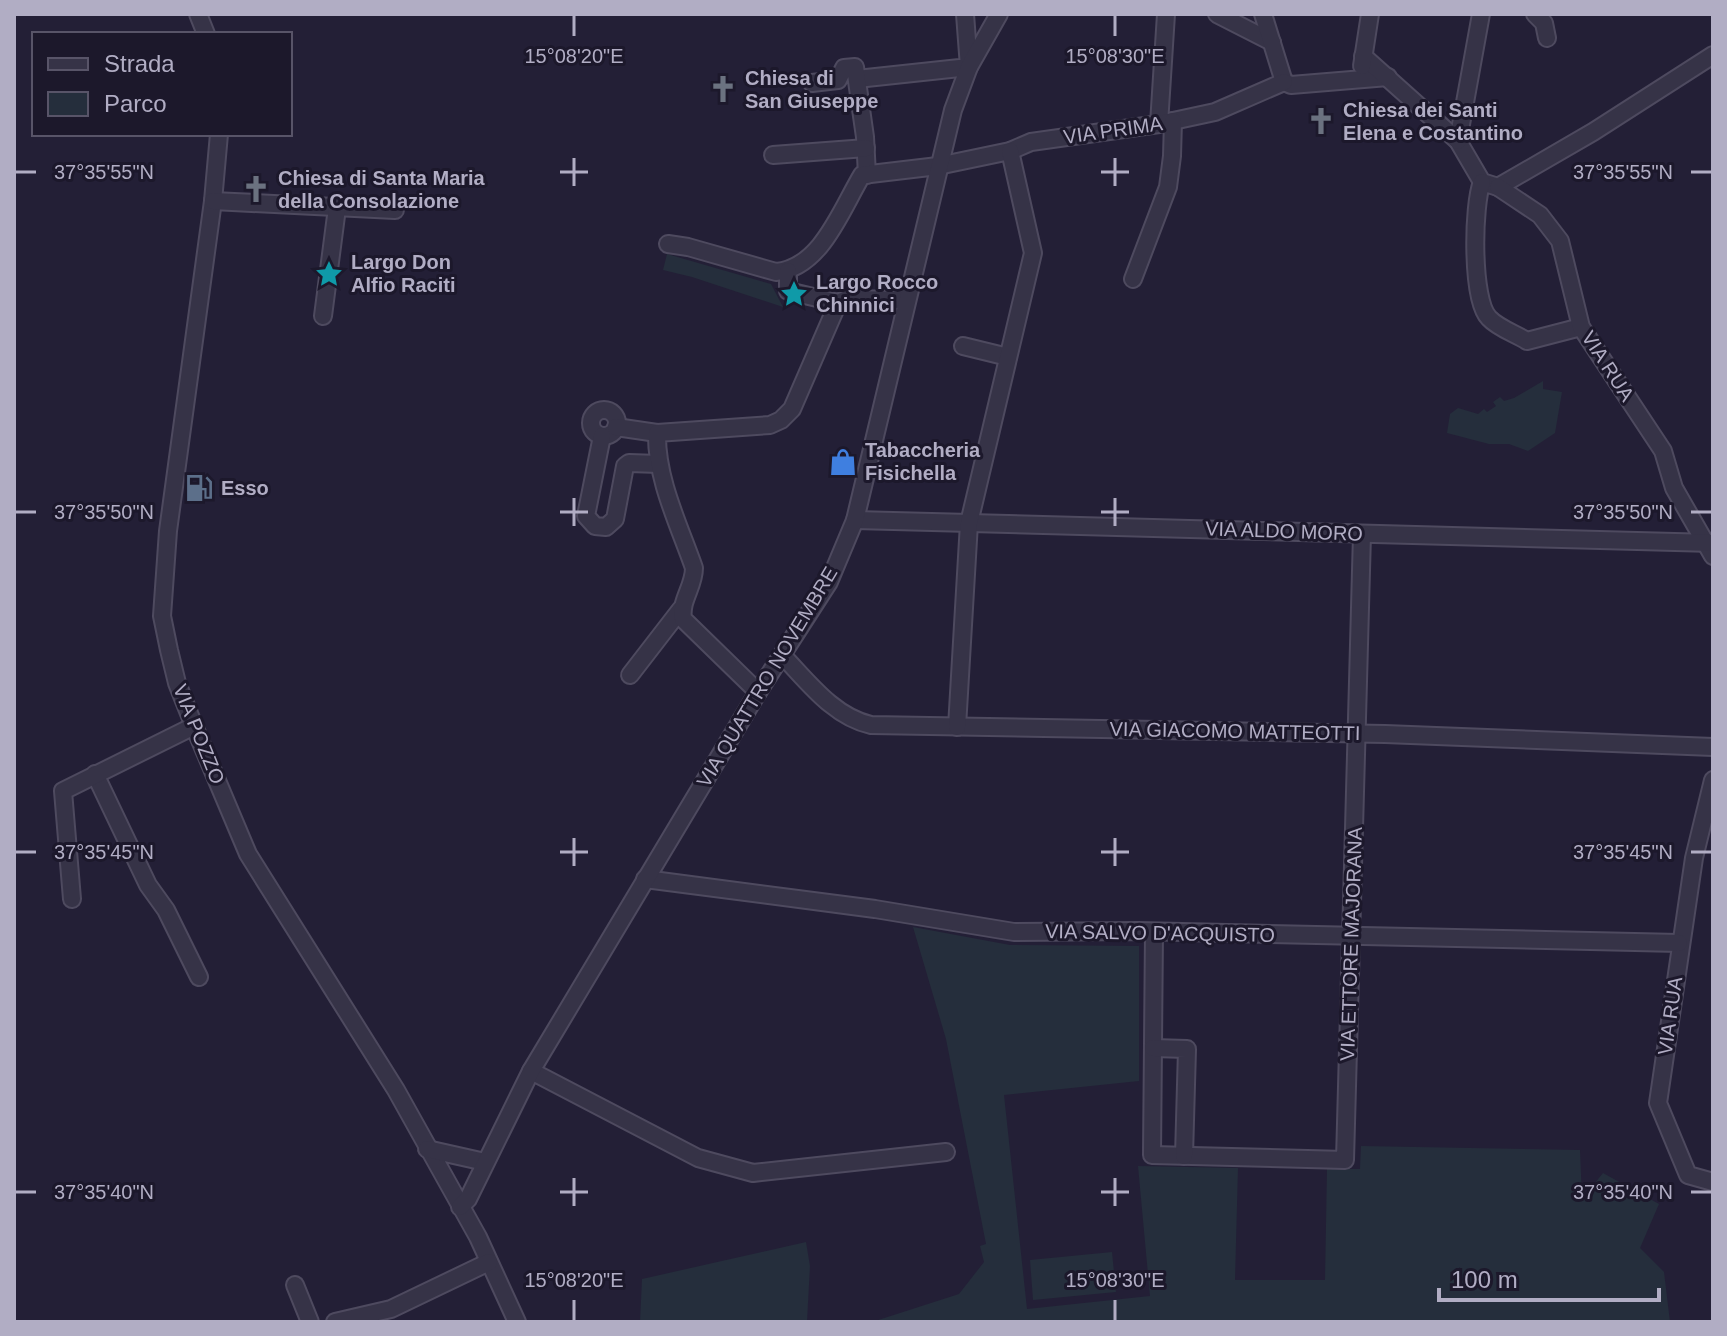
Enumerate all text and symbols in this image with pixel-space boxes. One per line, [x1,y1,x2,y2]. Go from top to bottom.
legend [32,32,292,136]
text: 15°08'20"E [525,45,624,67]
text: 15°08'30"E [1066,45,1165,67]
text: Strada [104,50,175,77]
place label: Chiesa di San Giuseppe [745,67,878,112]
church icon: Chiesa di San Giuseppe [708,74,738,104]
text: Parco [104,90,167,117]
place label: Chiesa dei Santi Elena e Costantino [1343,99,1523,144]
church icon: Chiesa dei Santi Elena e Costantino [1306,106,1336,136]
street label: VIA PRIMA [1062,112,1165,148]
text: 37°35'55"N [54,161,154,183]
text: 37°35'55"N [1573,161,1673,183]
place label: Chiesa di Santa Maria della Consolazione [278,167,486,212]
church icon: Chiesa di Santa Maria della Consolazione [241,174,271,204]
place label: Largo Don Alfio Raciti [351,251,455,296]
place icon: Largo Don Alfio Raciti [314,259,344,289]
place label: Largo Rocco Chinnici [816,271,938,316]
place icon: Largo Rocco Chinnici [779,279,809,309]
street label: VIA RUA [1577,327,1639,406]
place label: Tabaccheria Fisichella [865,439,981,484]
shop icon: Tabaccheria Fisichella [828,447,858,477]
fuel station icon: Esso [184,473,214,503]
place label: Esso [221,477,269,499]
text: 37°35'50"N [54,501,154,523]
text: 37°35'50"N [1573,501,1673,523]
street label: VIA ALDO MORO [1205,517,1363,545]
street label: VIA QUATTRO NOVEMBRE [692,563,842,791]
street label: VIA POZZO [169,681,229,787]
street label: VIA GIACOMO MATTEOTTI [1109,718,1361,744]
street label: VIA ETTORE MAJORANA [1336,826,1366,1061]
text: 37°35'45"N [54,841,154,863]
text: 37°35'45"N [1573,841,1673,863]
street label: VIA SALVO D'ACQUISTO [1045,920,1275,946]
street label: VIA RUA [1654,975,1686,1057]
text: 37°35'40"N [54,1181,154,1203]
text: 37°35'40"N [1573,1181,1673,1203]
scale bar [1439,1252,1659,1302]
text: 100 m [1451,1266,1518,1293]
text: 15°08'20"E [525,1269,624,1291]
text: 15°08'30"E [1066,1269,1165,1291]

